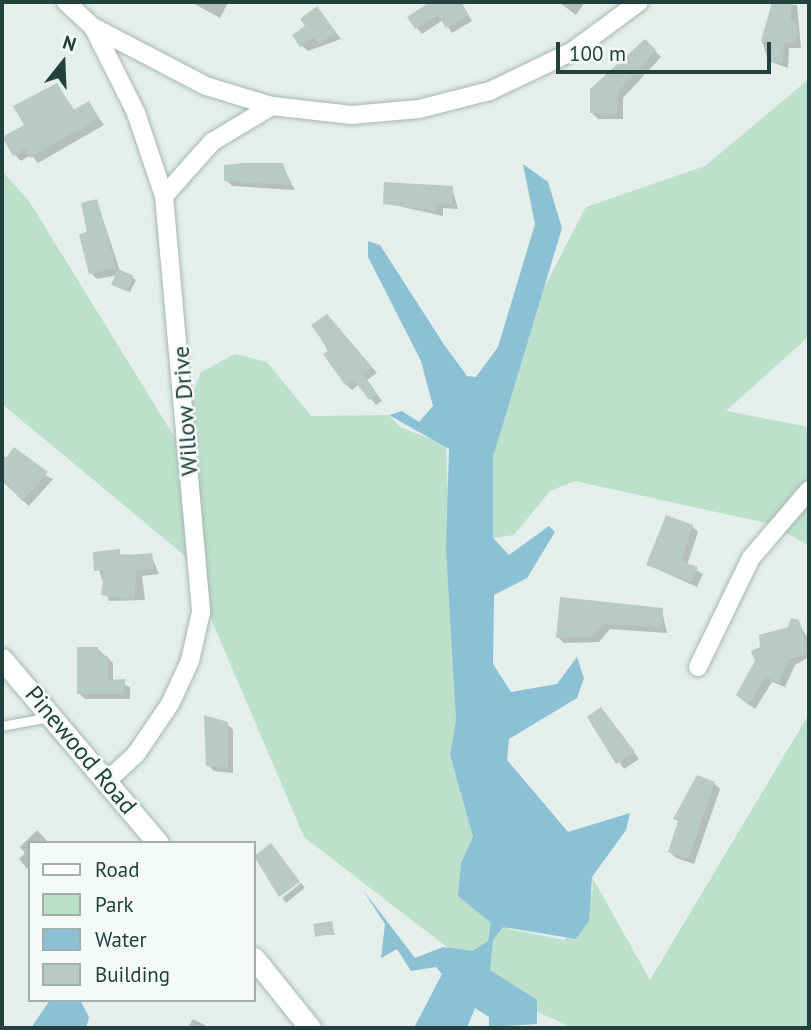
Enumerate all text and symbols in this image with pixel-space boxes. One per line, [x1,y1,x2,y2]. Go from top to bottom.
north arrow [28,28,98,98]
scale bar [559,28,774,72]
text: N [60,30,79,56]
text: 100 m [569,40,626,67]
street label: Willow Drive [166,345,204,477]
street label: Pinewood Road [19,680,143,820]
legend [28,841,256,1002]
text: Road [95,856,139,883]
text: Park [95,891,134,918]
text: Water [95,926,147,953]
text: Building [95,961,170,988]

